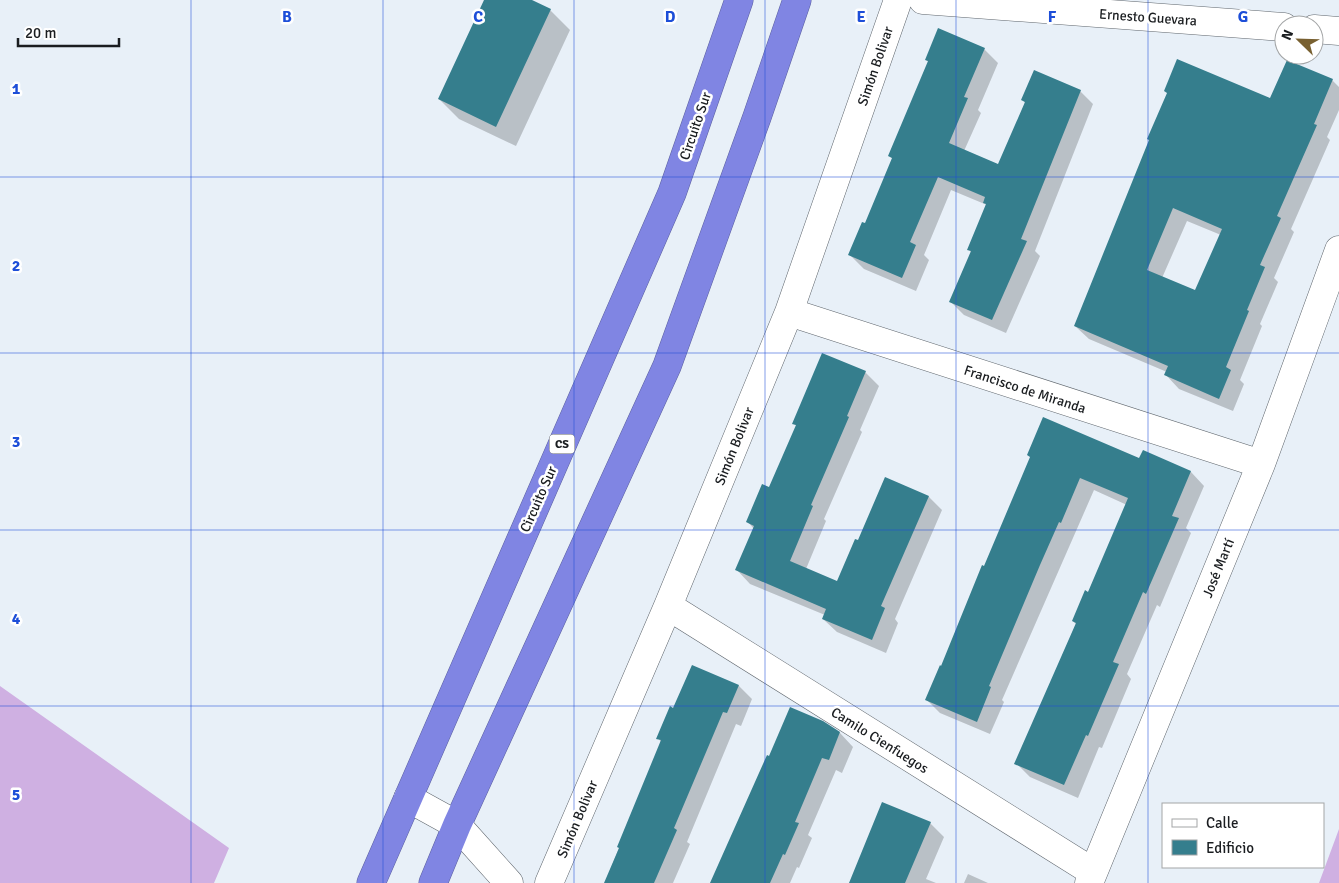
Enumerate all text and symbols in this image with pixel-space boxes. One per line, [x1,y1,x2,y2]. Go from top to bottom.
street label: Ernesto Guevara [1098,6,1197,29]
text: B [282,7,292,27]
text: C [473,7,483,27]
text: D [665,7,676,27]
text: E [856,7,866,27]
text: F [1048,7,1057,27]
text: G [1238,7,1248,27]
scale bar [18,15,119,47]
north arrow [1274,15,1324,65]
street label: Simón Bolivar [854,23,897,108]
text: 20 m [25,24,56,42]
text: N [1278,27,1297,43]
text: 1 [12,79,21,99]
street label: Circuito Sur [676,89,715,162]
text: 2 [12,256,20,276]
street label: Francisco de Miranda [962,362,1088,417]
street label: Simón Bolivar [711,404,758,488]
text: 3 [12,432,20,452]
road number: CS [550,434,574,454]
street label: Circuito Sur [516,463,561,535]
street label: José Martí [1199,536,1238,600]
text: 4 [12,609,21,629]
street label: Camilo Cienfuegos [828,704,932,777]
street label: Simón Bolivar [553,777,602,861]
text: 5 [12,785,20,805]
legend [1162,803,1324,868]
text: Calle [1206,814,1239,832]
text: Edificio [1206,839,1254,857]

